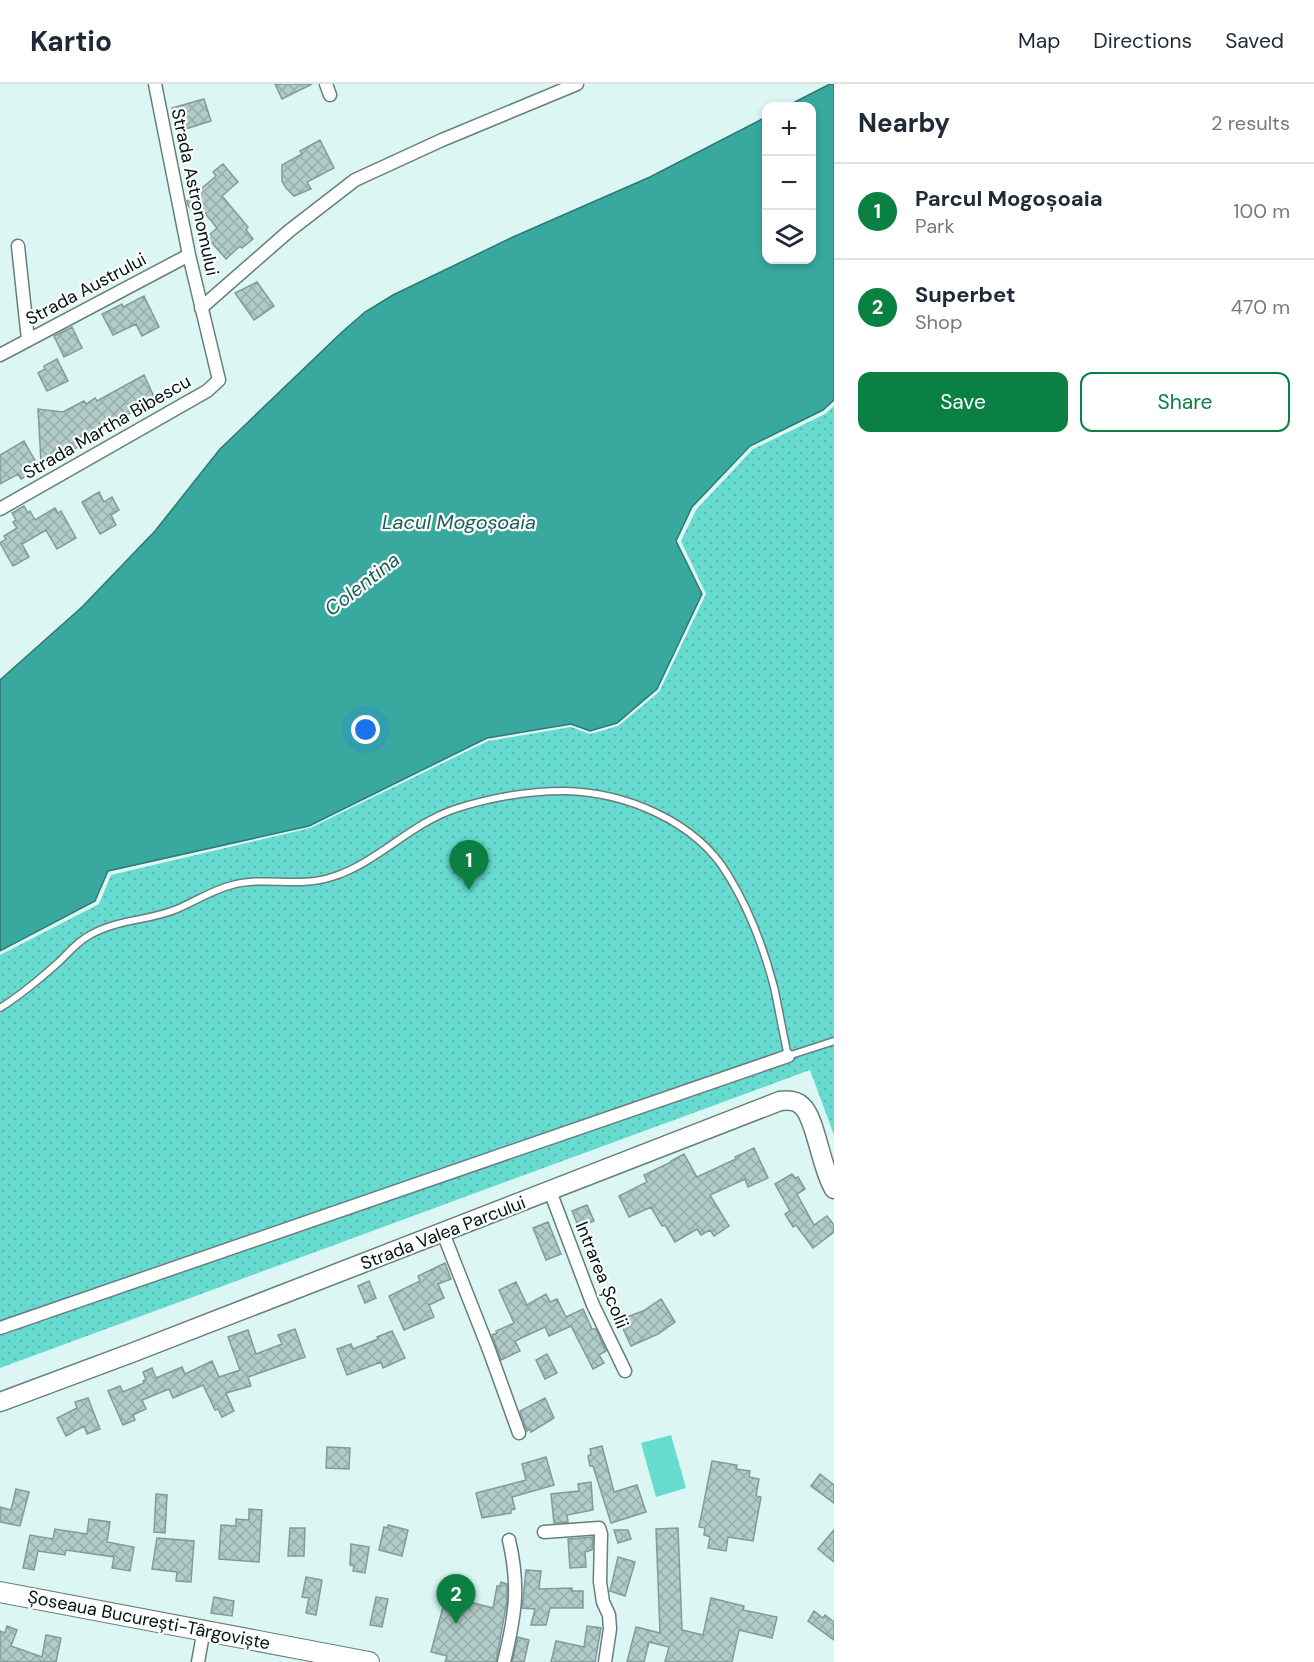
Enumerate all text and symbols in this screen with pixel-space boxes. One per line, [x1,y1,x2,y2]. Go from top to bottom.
text: Kartio [30,23,112,60]
text: Map [1018,27,1060,55]
text: Directions [1093,27,1192,55]
text: Saved [1225,27,1284,55]
map controls [762,102,816,264]
button: + [762,102,816,156]
street label: Strada Astronomului [166,106,224,278]
text: Nearby [858,106,950,140]
text: 2 results [1211,110,1290,136]
button: − [762,156,816,210]
text: Parcul Mogoșoaia [915,184,1103,213]
text: 1 [874,198,881,224]
text: 100 m [1233,198,1290,224]
button: layers [762,210,816,264]
text: Park [915,213,955,239]
street label: Strada Austrului [22,247,150,331]
text: Superbet [915,280,1016,309]
text: 2 [872,294,883,320]
text: 470 m [1231,294,1290,320]
text: Shop [915,309,962,335]
street label: Strada Martha Bibescu [19,369,195,485]
button: Save [858,372,1068,432]
button: Share [1080,372,1290,432]
water label: Lacul Mogoșoaia [382,509,536,535]
water label: Colentina [319,546,405,622]
your location [351,715,380,744]
pin: 1 [450,840,488,890]
street label: Strada Valea Parcului [357,1190,529,1276]
street label: Intrarea Școlii [570,1218,634,1332]
pin: 2 [436,1574,476,1624]
street label: Șoseaua București-Târgoviște [26,1585,272,1655]

